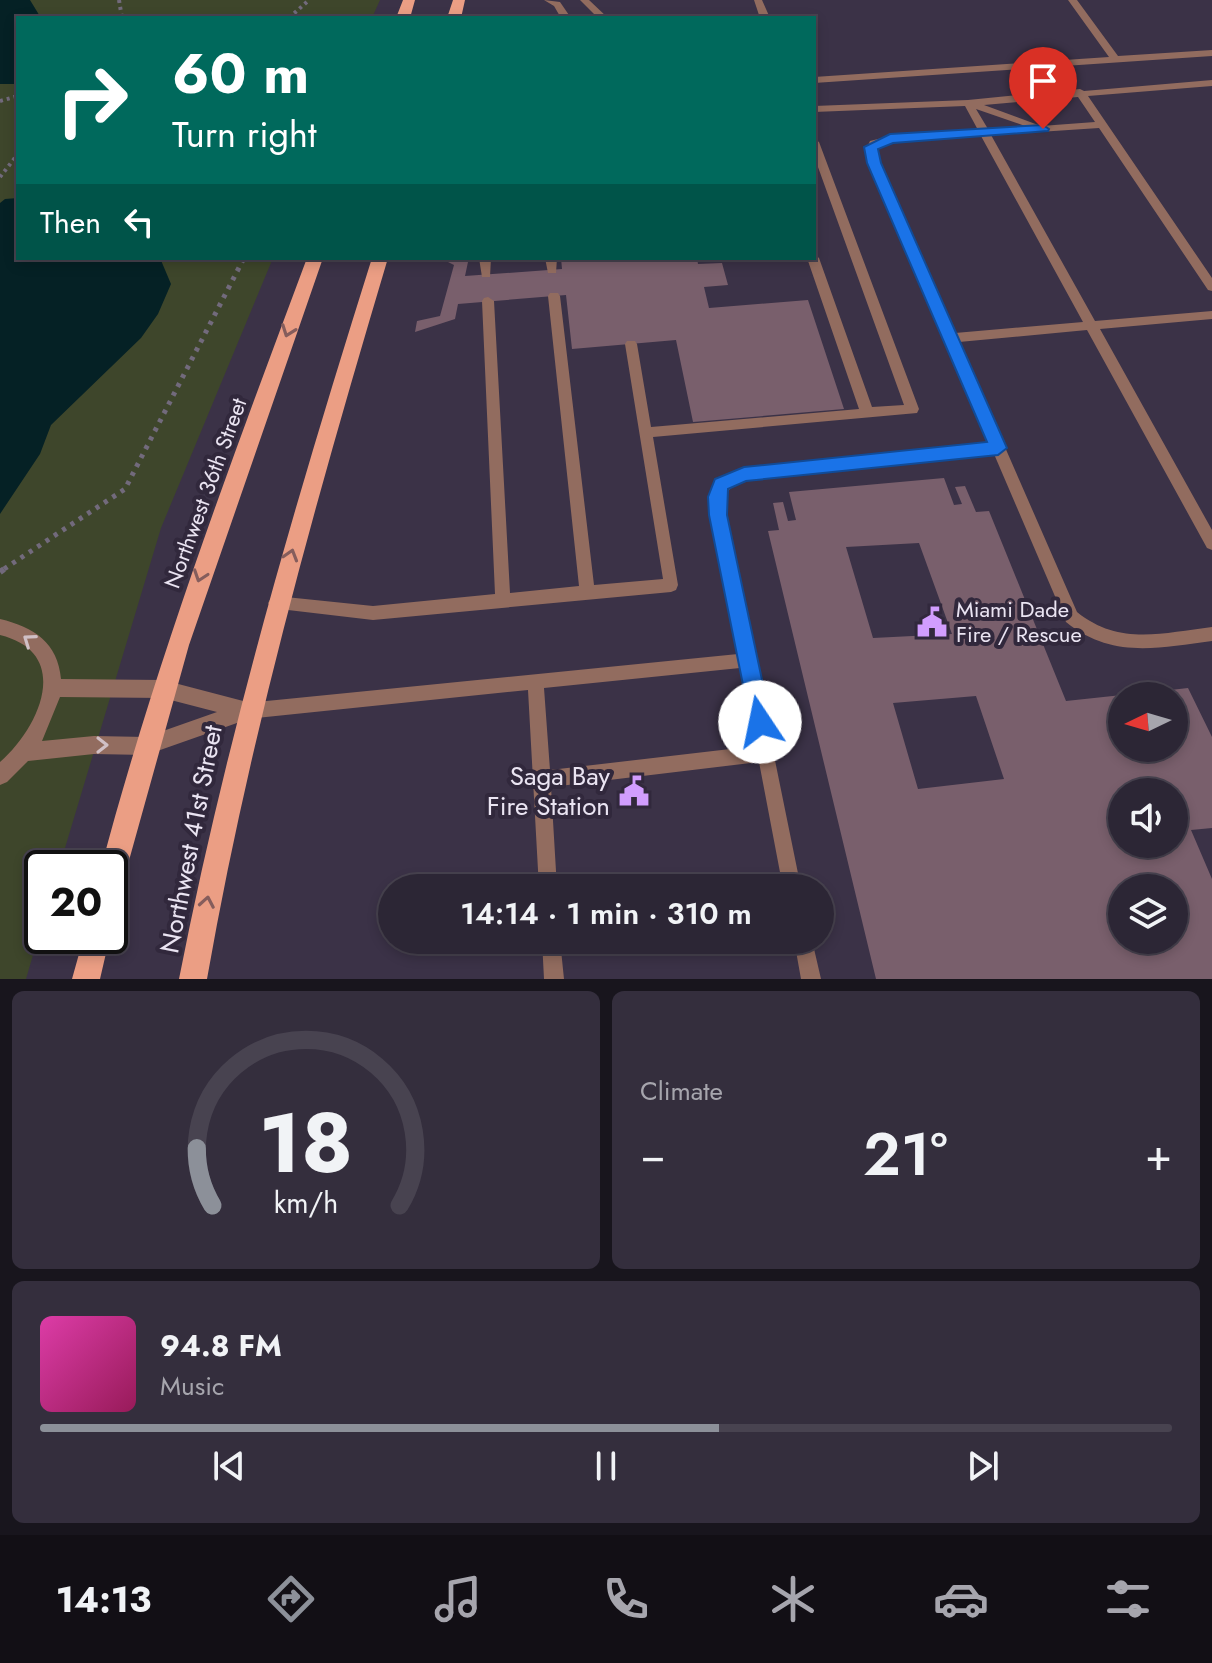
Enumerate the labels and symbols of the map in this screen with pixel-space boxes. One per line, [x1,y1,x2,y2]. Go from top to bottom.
pin [1009,47,1077,129]
one-way arrow [282,323,298,337]
street label: Northwest 36th Street [156,393,255,593]
one-way arrow [282,549,298,562]
one-way arrow [193,568,210,582]
place label: Miami Dade Fire / Rescue [956,593,1082,650]
public building icon: Miami Dade Fire / Rescue [915,605,949,639]
one-way arrow [24,635,38,650]
position arrow [718,680,802,764]
north arrow [1108,682,1188,762]
street label: Northwest 41st Street [150,721,232,956]
one-way arrow [96,737,109,754]
place label: Saga Bay Fire Station [487,757,611,825]
public building icon: Saga Bay Fire Station [617,774,651,808]
speed limit sign: 20 [24,850,128,954]
one-way arrow [197,895,214,909]

